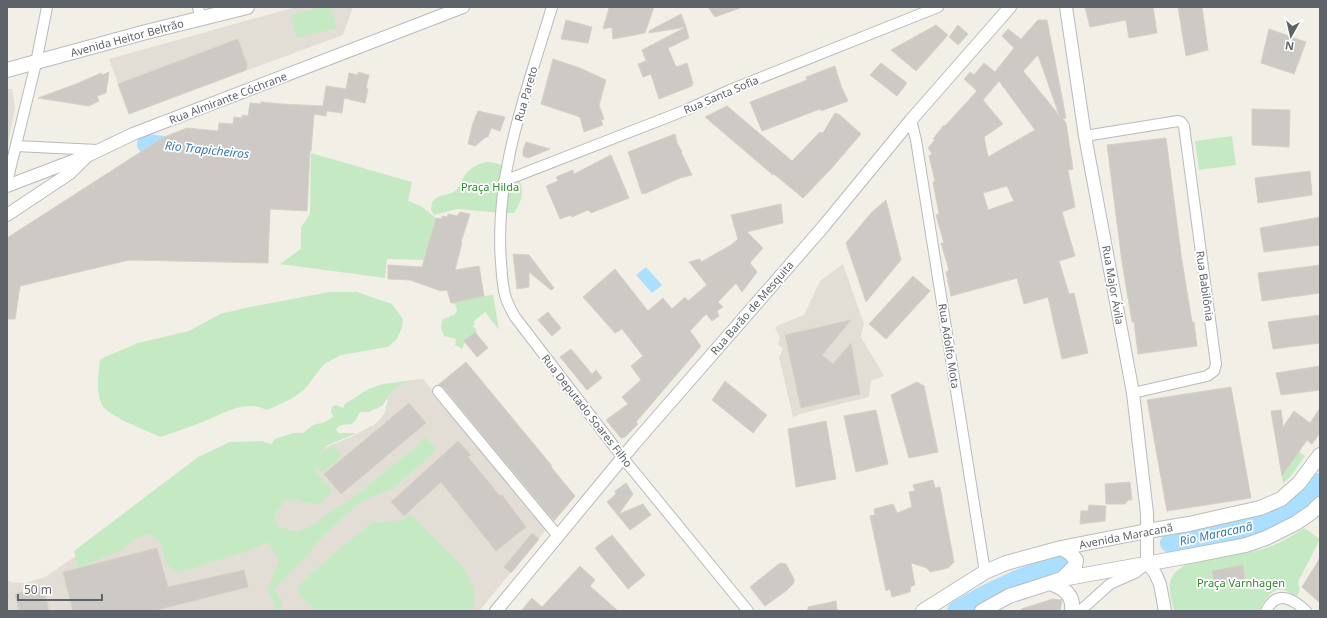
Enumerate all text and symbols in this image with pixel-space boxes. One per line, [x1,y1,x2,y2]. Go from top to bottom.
street label: Avenida Heitor Beltrão [69,15,186,60]
north arrow [1271,16,1311,56]
text: N [1284,38,1295,54]
street label: Rua Pareto [511,64,541,123]
street label: Rua Almirante Cóchrane [167,68,289,127]
street label: Rua Santa Sofia [681,72,761,117]
water label: Rio Trapicheiros [164,137,250,162]
park label: Praça Hilda [461,179,519,194]
street label: Rua Major Ávila [1099,244,1128,326]
street label: Rua Babilônia [1193,250,1218,322]
street label: Rua Barão de Mesquita [707,258,797,358]
street label: Rua Adolfo Mota [935,302,964,390]
street label: Rua Deputado Soares Filho [539,351,636,470]
water label: Rio Maracanã [1178,517,1254,550]
street label: Avenida Maracanã [1078,519,1174,552]
park label: Praça Varnhagen [1197,575,1285,590]
scale bar [18,576,102,602]
text: 50 m [24,581,52,598]

